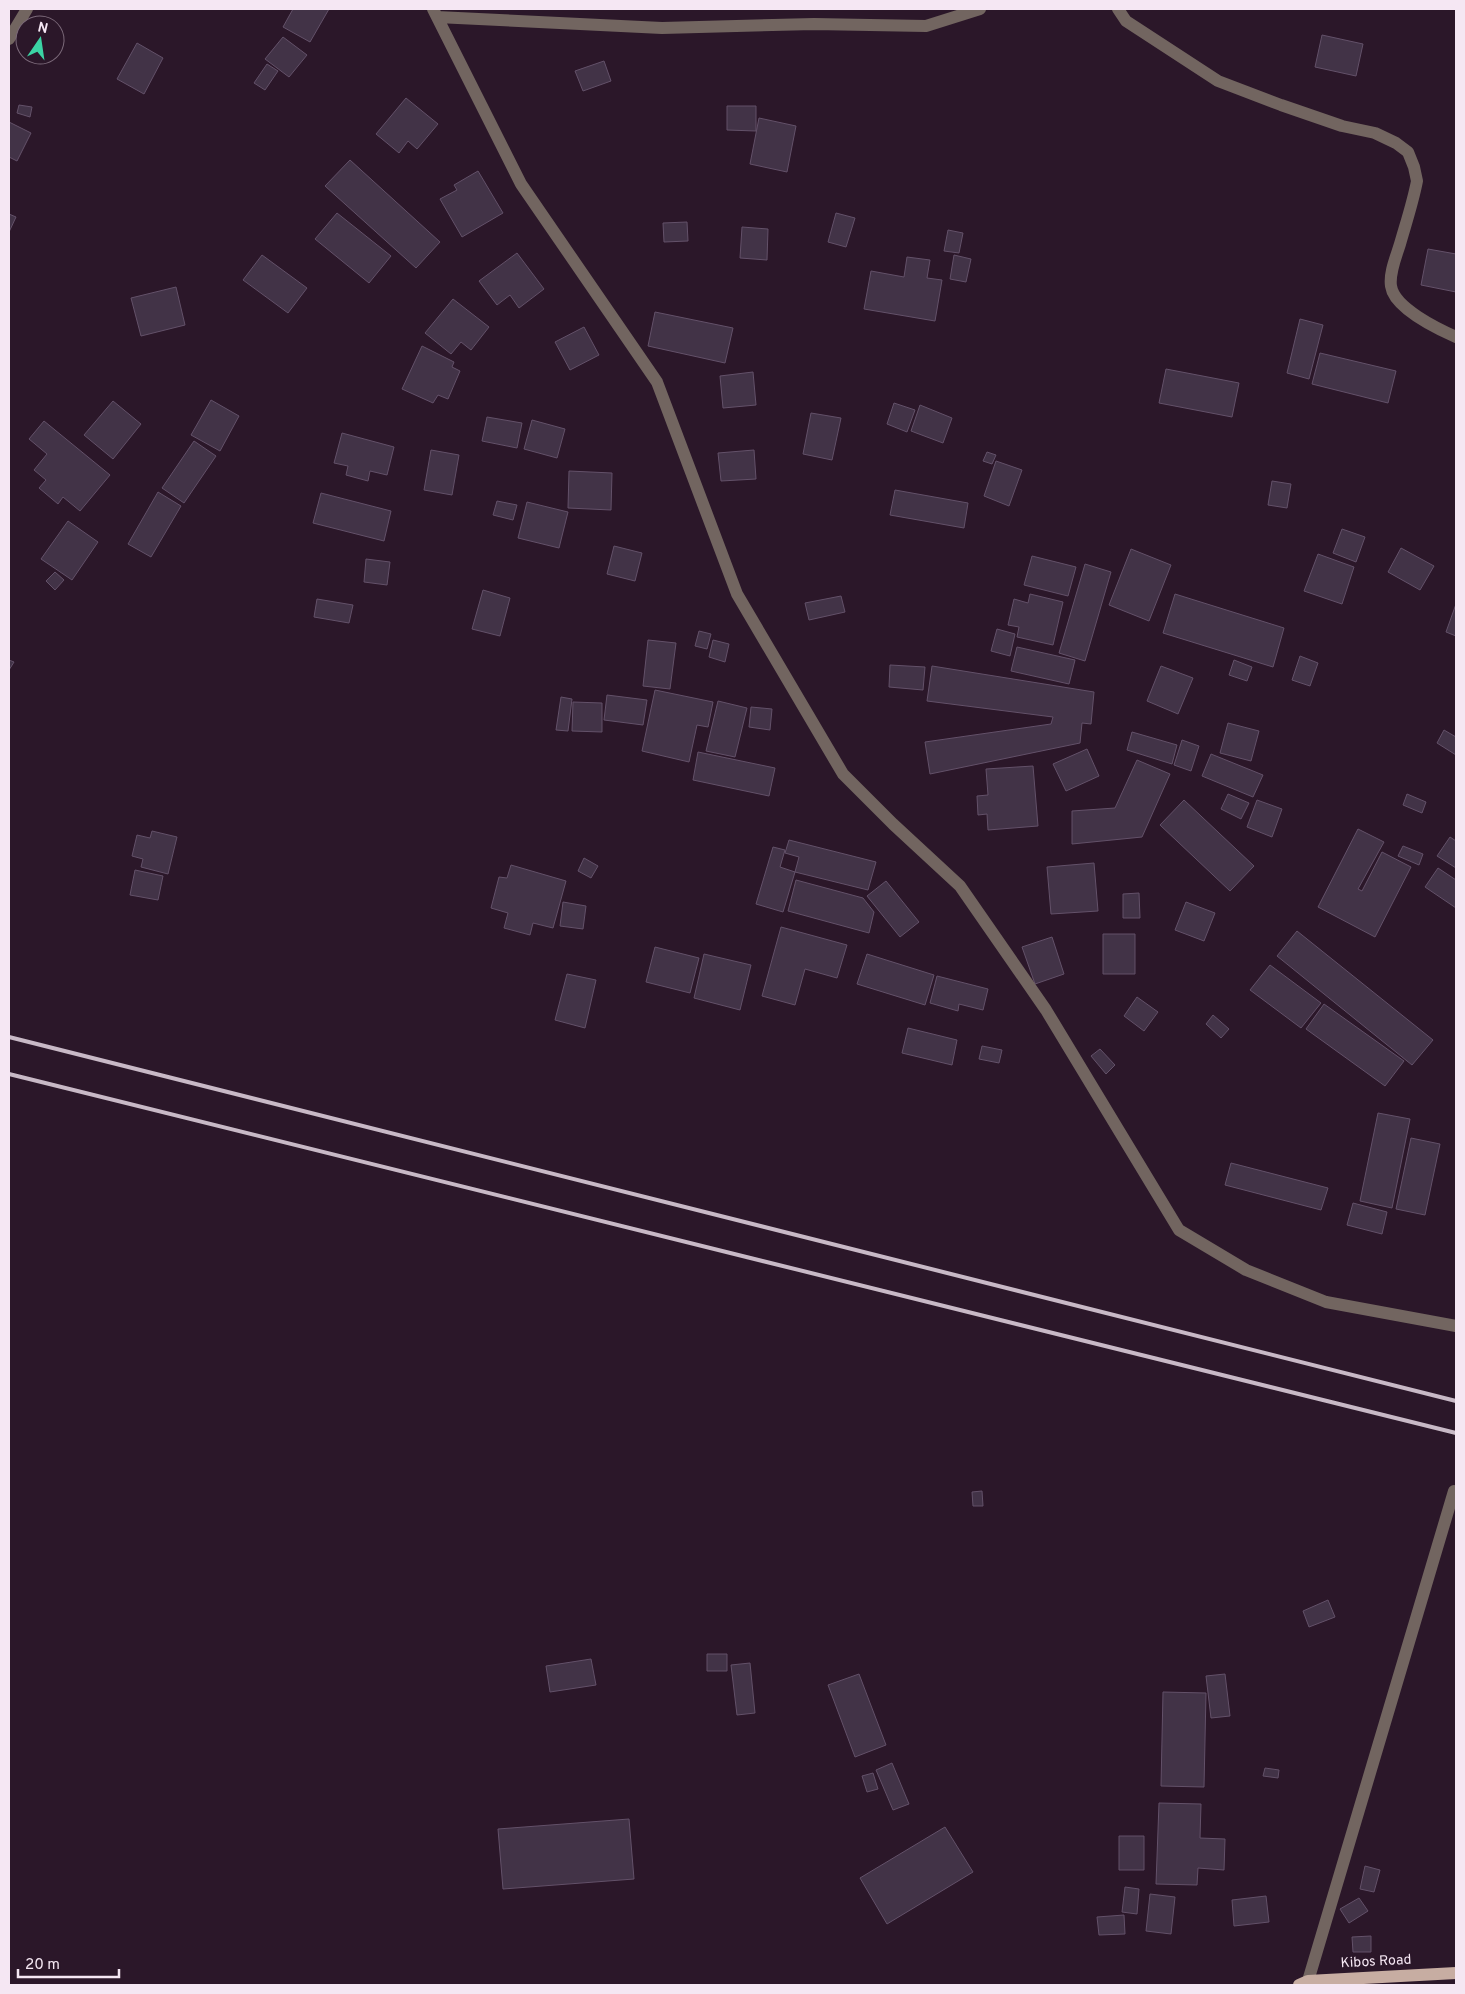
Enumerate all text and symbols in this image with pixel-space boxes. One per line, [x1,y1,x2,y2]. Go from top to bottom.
north arrow [15,15,65,65]
text: N [36,19,49,38]
scale bar [18,1946,119,1978]
street label: Kibos Road [1340,1952,1412,1972]
text: 20 m [25,1956,60,1975]

